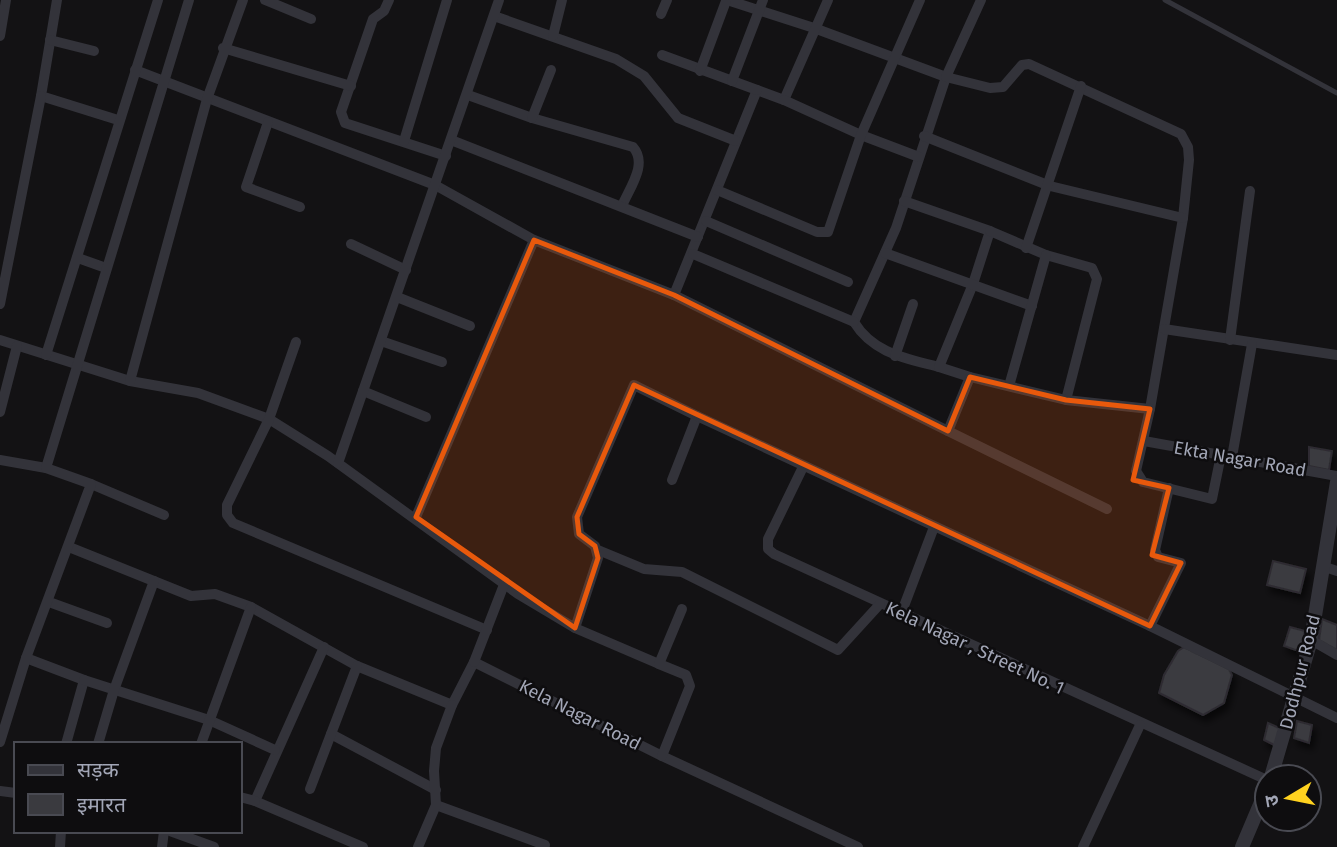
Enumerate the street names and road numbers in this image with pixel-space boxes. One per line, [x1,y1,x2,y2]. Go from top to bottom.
street label: Ekta Nagar Road [1172,437,1308,481]
street label: Kela Nagar , Street No. 1 [882,597,1068,699]
street label: Dodhpur Road [1275,612,1325,732]
street label: Kela Nagar Road [515,675,645,755]

